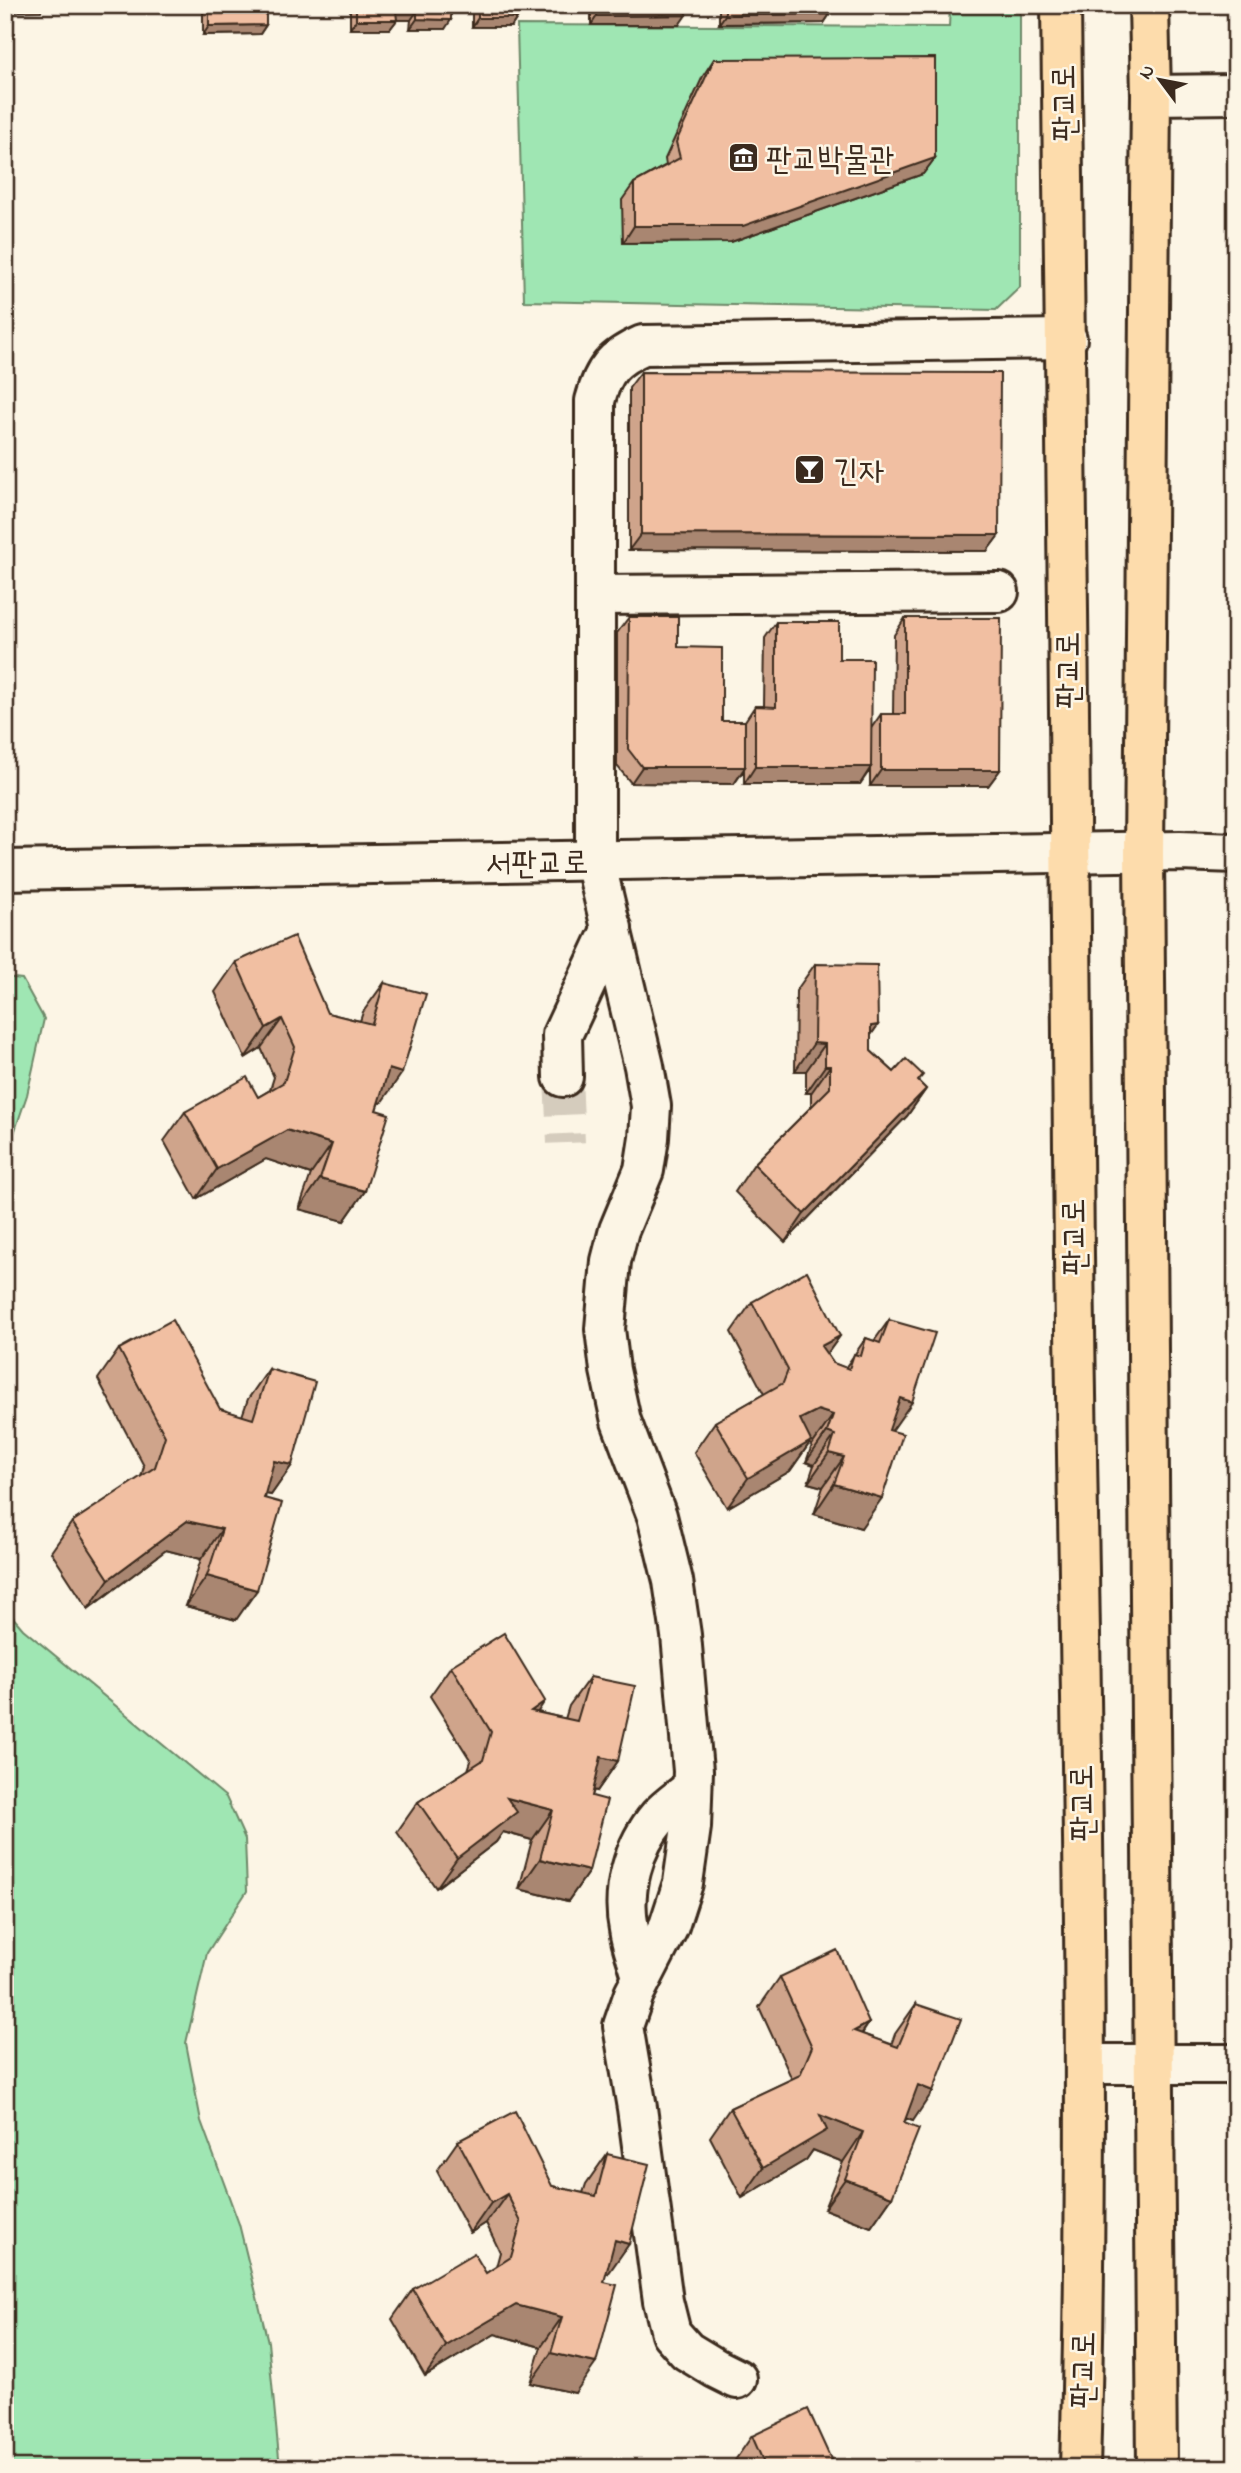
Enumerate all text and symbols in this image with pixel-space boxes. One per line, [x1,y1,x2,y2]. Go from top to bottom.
north arrow [1126,46,1196,116]
text: N [1133,60,1163,85]
street label: 판교로 [1042,64,1091,142]
place label: 판교박물관 [766,138,895,185]
museum icon: 판교박물관 [726,141,760,175]
place label: 긴자 [833,450,885,497]
bar icon: 긴자 [793,453,827,487]
street label: 판교로 [1047,631,1094,709]
street label: 서판교로 [485,841,589,890]
street label: 판교로 [1052,1198,1101,1276]
street label: 판교로 [1060,1764,1109,1842]
street label: 판교로 [1061,2331,1110,2409]

